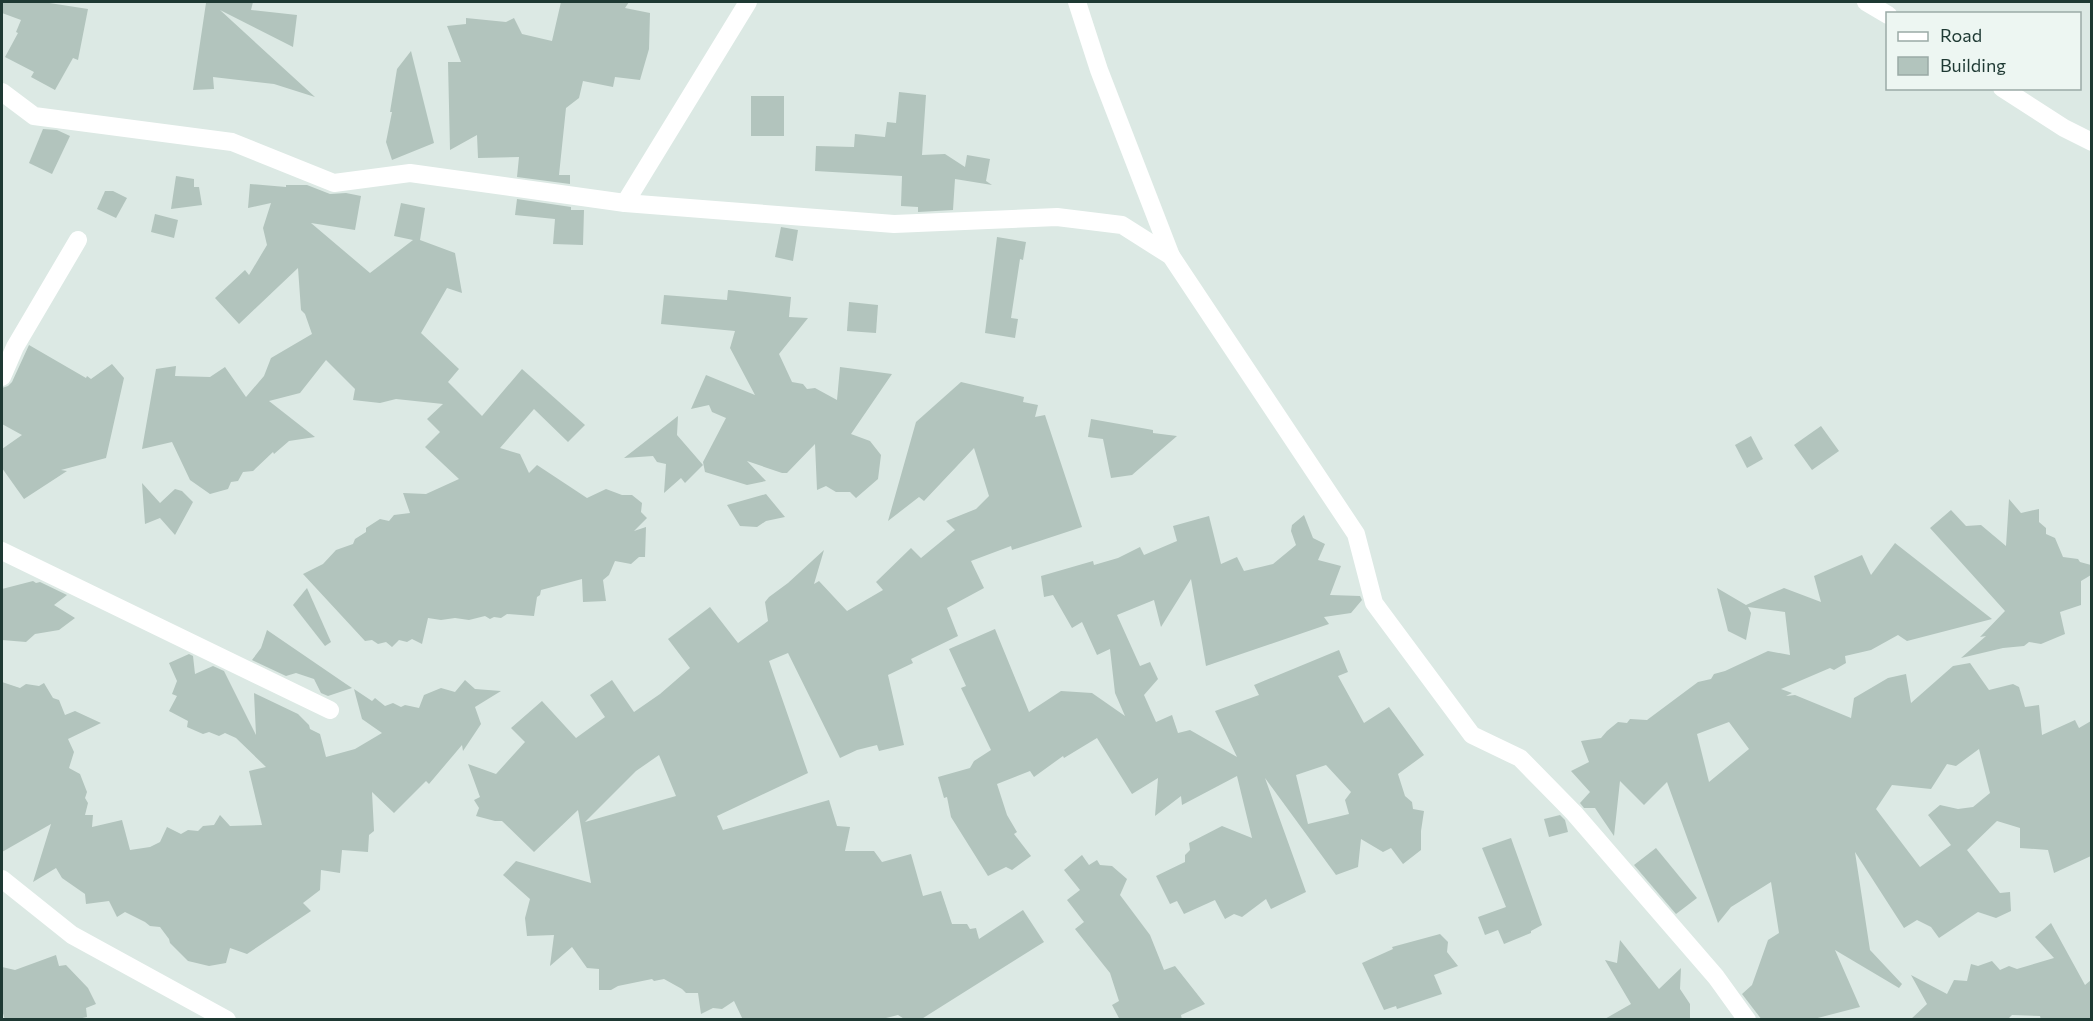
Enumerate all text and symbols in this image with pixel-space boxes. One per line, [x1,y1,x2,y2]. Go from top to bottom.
legend [1886,12,2081,90]
text: Road [1940,24,1982,46]
text: Building [1940,54,2006,76]

